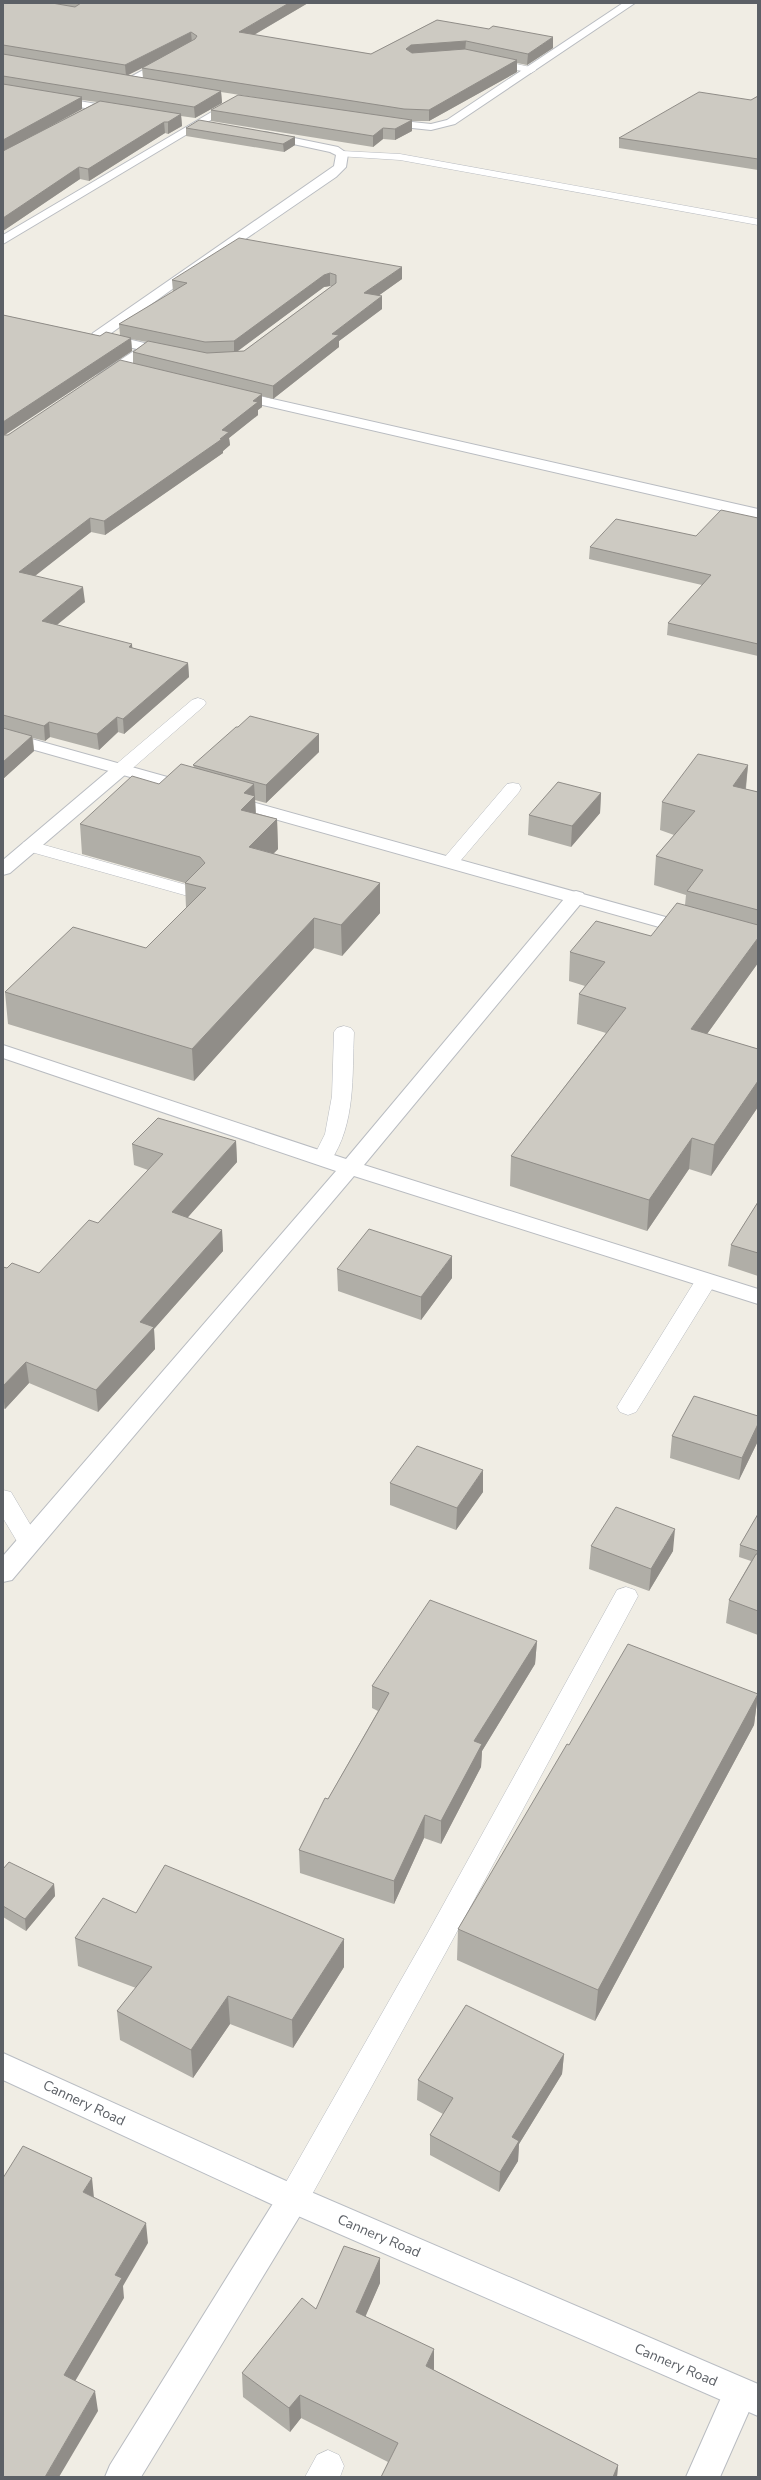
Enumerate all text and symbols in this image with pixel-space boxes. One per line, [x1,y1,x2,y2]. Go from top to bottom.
street label: Cannery Road [40,2076,128,2130]
street label: Cannery Road [334,2210,424,2262]
street label: Cannery Road [631,2339,721,2391]

